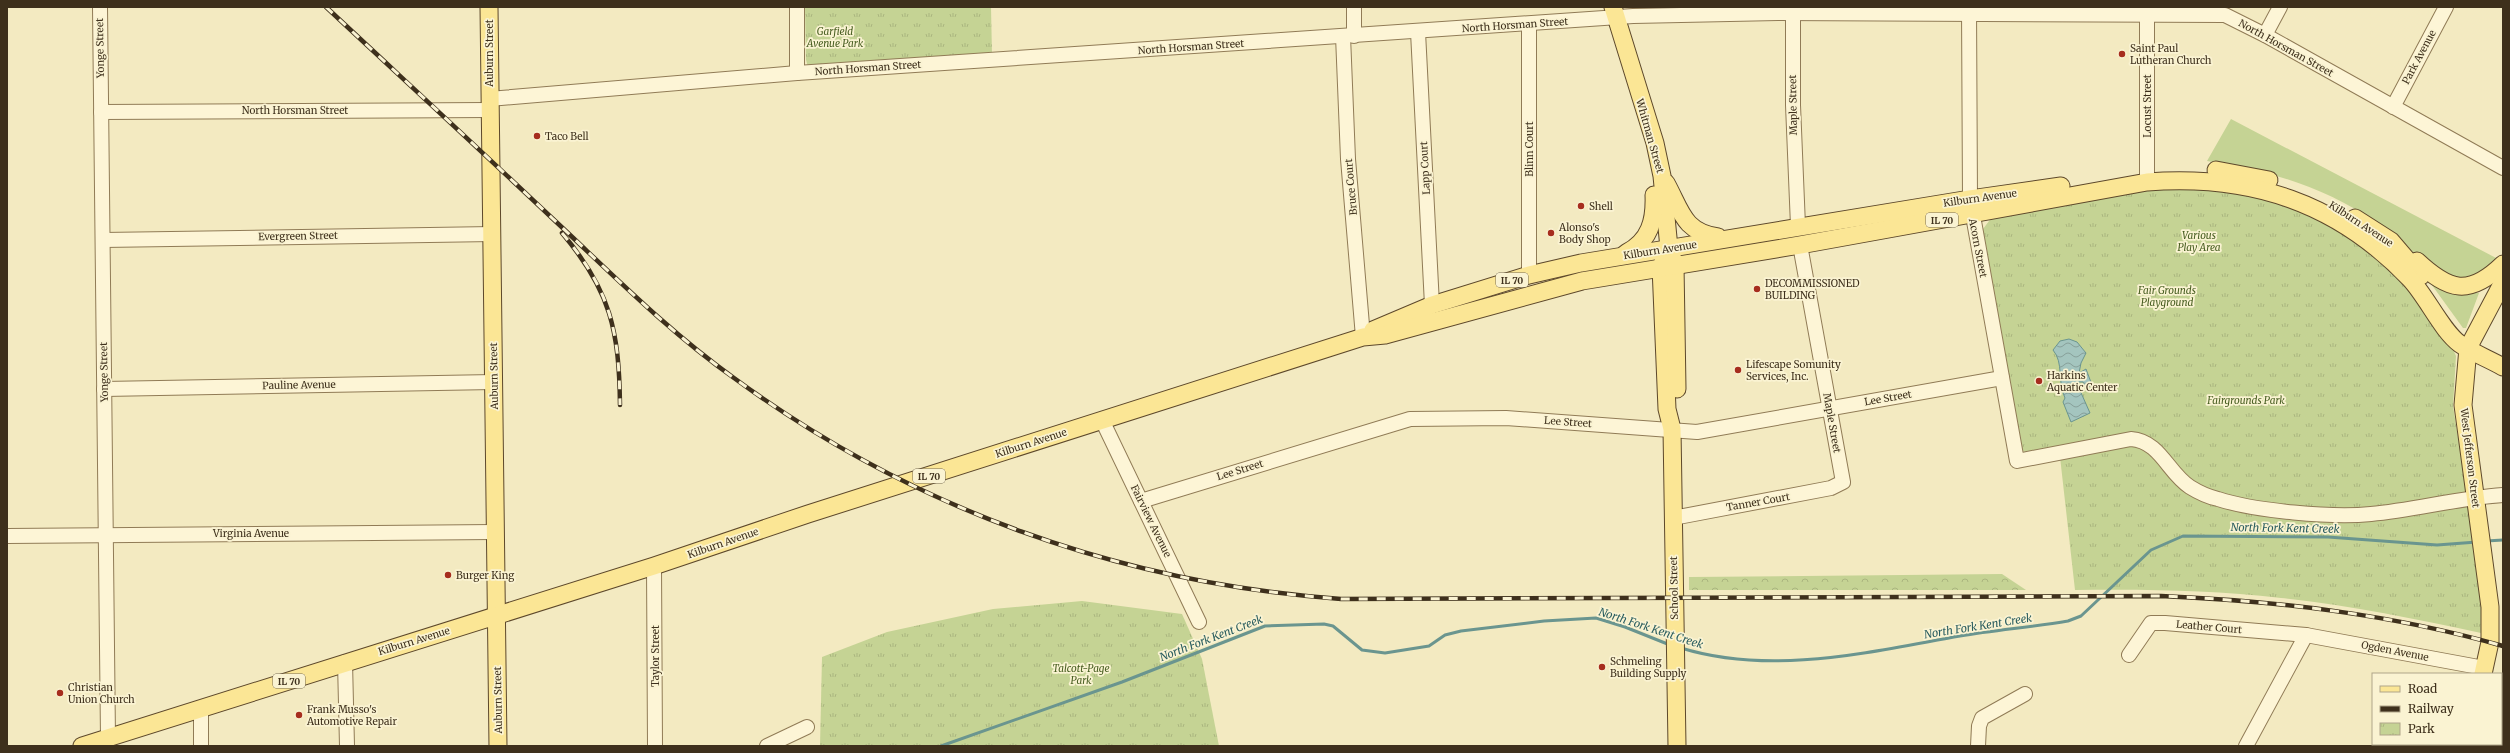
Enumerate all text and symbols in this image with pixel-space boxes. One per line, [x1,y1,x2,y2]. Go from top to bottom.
street label: North Horsman Street [1461,15,1569,35]
street label: North Horsman Street [2236,16,2336,80]
street label: Yonge Street [93,18,107,79]
street label: Auburn Street [483,19,496,88]
park label: Garfield Avenue Park [806,25,864,50]
street label: Park Avenue [2399,28,2439,86]
street label: North Horsman Street [1137,37,1245,57]
place label: Saint Paul Lutheran Church [2130,42,2212,67]
marker: Saint Paul Lutheran Church [2117,49,2127,59]
street label: North Horsman Street [814,58,922,78]
street label: Locust Street [2141,74,2154,138]
street label: Maple Street [1786,75,1800,135]
street label: Whitman Street [1633,96,1667,175]
street label: North Horsman Street [242,104,348,117]
street label: Blinn Court [1523,121,1536,177]
place label: Taco Bell [545,130,589,143]
marker: Taco Bell [532,131,542,141]
street label: Lapp Court [1417,141,1433,195]
street label: Bruce Court [1342,158,1360,216]
street label: Kilburn Avenue [1942,186,2018,210]
street label: Kilburn Avenue [2326,198,2396,250]
place label: Shell [1589,200,1613,213]
marker: Shell [1576,201,1586,211]
road number: IL 70 [1926,213,1958,227]
street label: Acorn Street [1966,216,1990,279]
place label: Alonso's Body Shop [1558,221,1611,246]
marker: Alonso's Body Shop [1546,228,1556,238]
street label: Evergreen Street [258,229,338,243]
park label: Various Play Area [2177,229,2221,254]
street label: Kilburn Avenue [1622,238,1698,262]
road number: IL 70 [1496,273,1528,287]
place label: DECOMMISSIONED BUILDING [1765,277,1860,302]
marker: DECOMMISSIONED BUILDING [1752,284,1762,294]
park label: Fair Grounds Playground [2137,284,2196,309]
street label: Yonge Street [97,342,111,403]
street label: Auburn Street [487,342,501,411]
place label: Lifescape Somunity Services, Inc. [1746,358,1841,383]
marker: Lifescape Somunity Services, Inc. [1733,365,1743,375]
place label: Harkins Aquatic Center [2046,369,2118,394]
marker: Harkins Aquatic Center [2034,376,2044,386]
street label: Pauline Avenue [262,378,336,392]
street label: Lee Street [1863,387,1913,409]
street label: Maple Street [1820,392,1844,454]
park label: Fairgrounds Park [2206,394,2285,407]
street label: West Jefferson Street [2457,406,2483,509]
street label: Lee Street [1544,414,1592,430]
street label: Kilburn Avenue [994,425,1068,461]
street label: Lee Street [1215,457,1265,483]
road number: IL 70 [913,469,945,483]
street label: Fairview Avenue [1128,483,1174,559]
street label: Tanner Court [1725,490,1791,514]
water label: North Fork Kent Creek [2230,520,2340,536]
street label: Kilburn Avenue [686,525,760,561]
street label: Virginia Avenue [212,527,289,540]
street label: School Street [1667,556,1681,620]
place label: Burger King [456,569,514,582]
marker: Burger King [443,570,453,580]
water label: North Fork Kent Creek [1597,604,1705,652]
water label: North Fork Kent Creek [1923,611,2033,641]
water label: North Fork Kent Creek [1158,612,1264,664]
street label: Leather Court [2175,618,2243,636]
street label: Kilburn Avenue [377,624,451,658]
street label: Taylor Street [649,625,662,687]
street label: Ogden Avenue [2360,638,2430,664]
place label: Schmeling Building Supply [1610,655,1687,680]
park label: Talcott-Page Park [1052,662,1110,687]
marker: Schmeling Building Supply [1597,662,1607,672]
street label: Auburn Street [491,666,505,735]
legend [2372,673,2502,745]
road number: IL 70 [273,674,305,688]
place label: Christian Union Church [68,681,135,706]
text: Road [2408,681,2437,696]
marker: Christian Union Church [55,688,65,698]
text: Railway [2408,701,2454,716]
place label: Frank Musso's Automotive Repair [306,703,398,728]
marker: Frank Musso's Automotive Repair [294,710,304,720]
text: Park [2408,721,2435,736]

